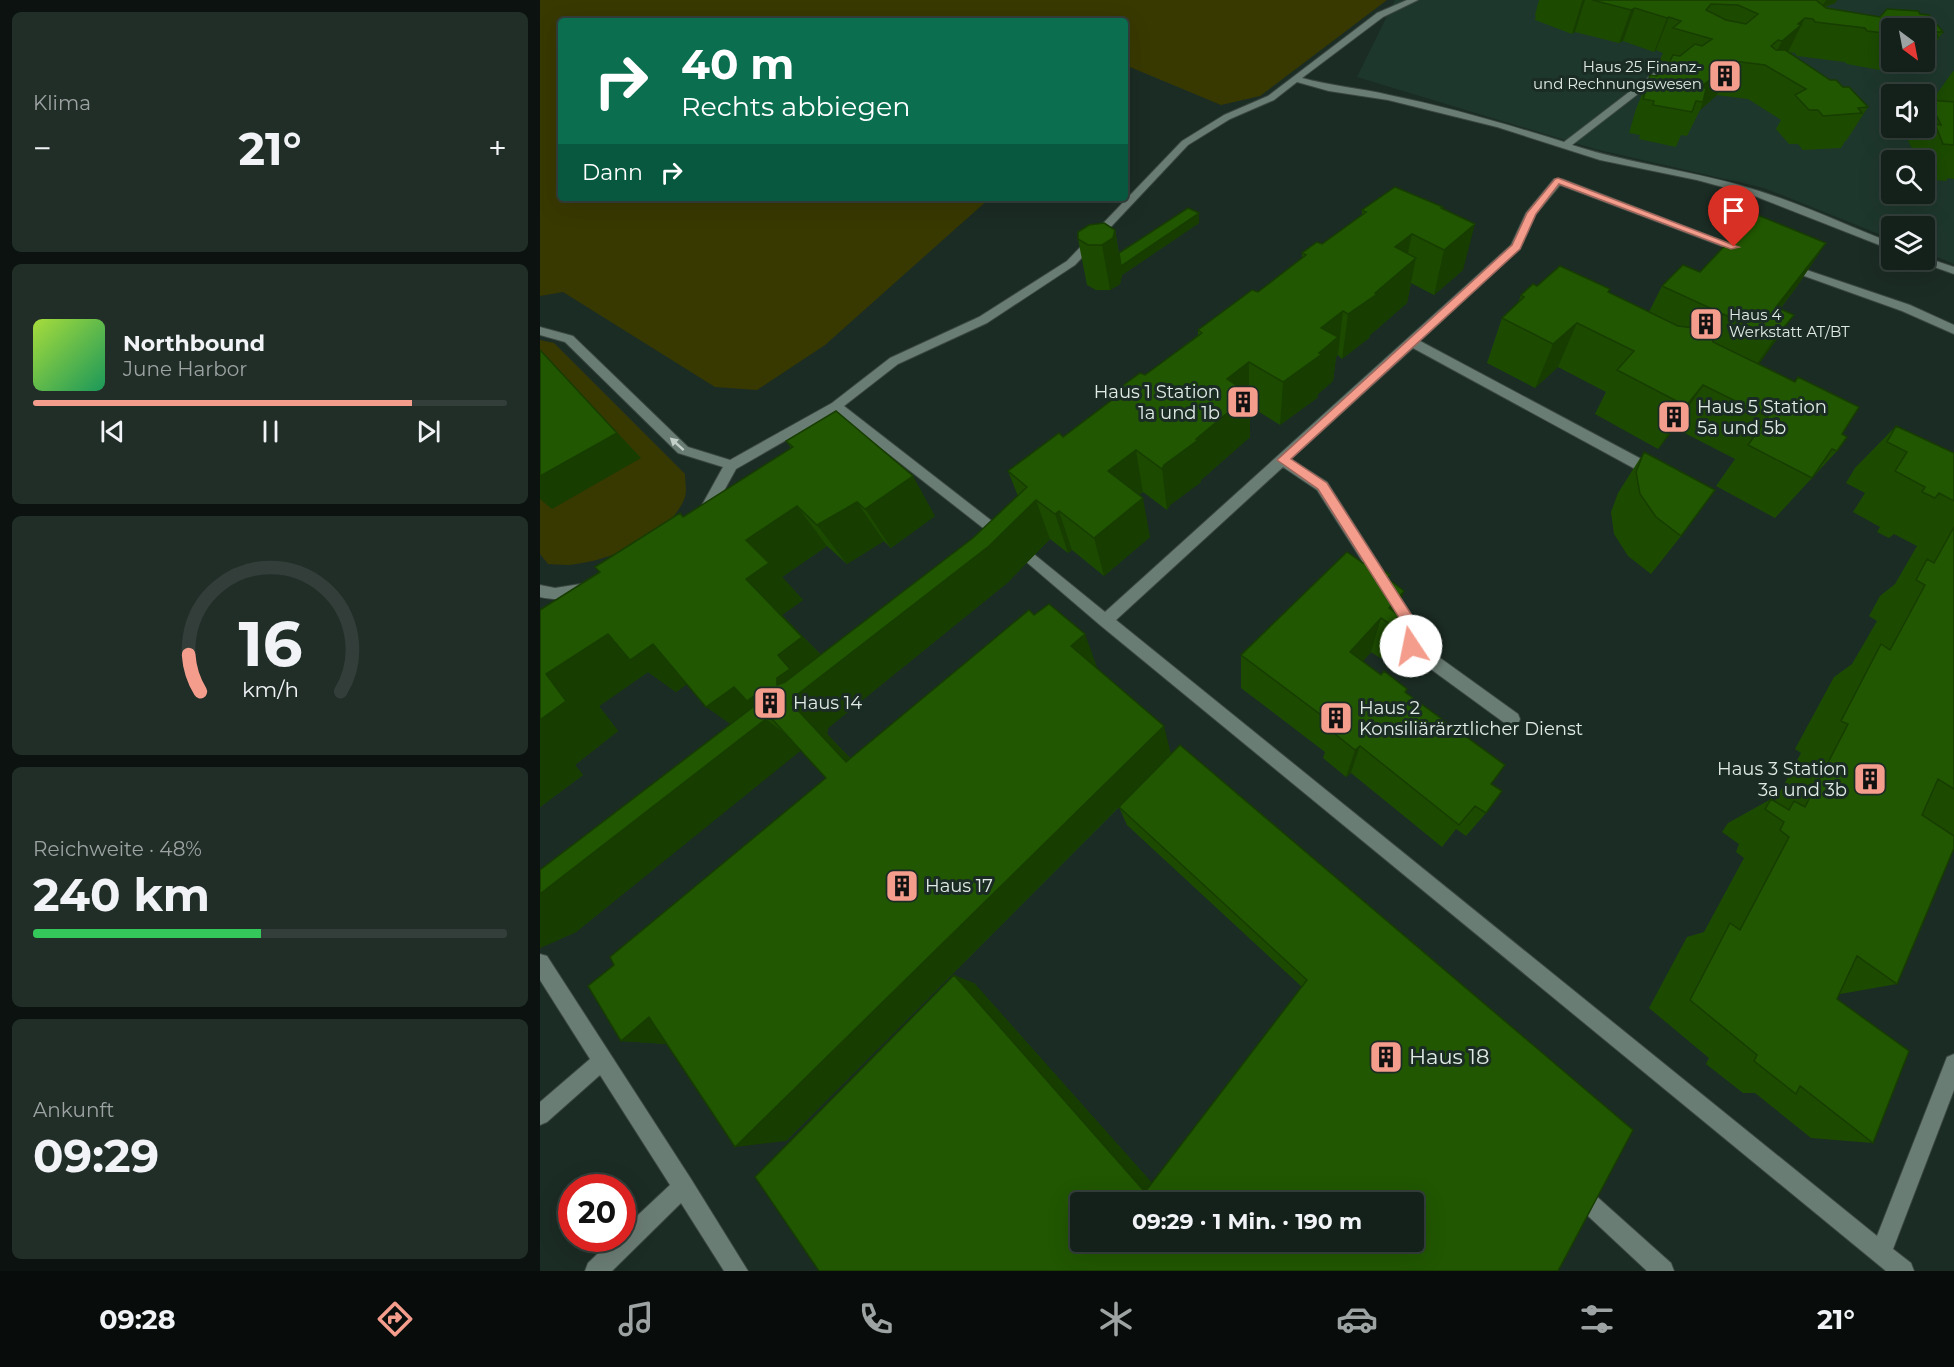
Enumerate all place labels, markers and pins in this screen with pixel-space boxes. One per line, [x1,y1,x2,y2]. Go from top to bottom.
place label: Haus 25 Finanz- und Rechnungswesen [1533,57,1702,93]
building icon: Haus 25 Finanz- und Rechnungswesen [1707,58,1743,94]
pin [1708,185,1759,247]
place label: Haus 4 Werkstatt AT/BT [1729,305,1850,341]
building icon: Haus 4 Werkstatt AT/BT [1688,306,1724,342]
place label: Haus 1 Station 1a und 1b [1094,381,1220,424]
building icon: Haus 1 Station 1a und 1b [1225,384,1261,420]
place label: Haus 5 Station 5a und 5b [1697,396,1827,439]
building icon: Haus 5 Station 5a und 5b [1656,399,1692,435]
building icon: Haus 14 [752,685,788,721]
place label: Haus 14 [793,692,862,714]
place label: Haus 2 Konsiliärärztlicher Dienst [1359,697,1583,740]
building icon: Haus 2 Konsiliärärztlicher Dienst [1318,700,1354,736]
place label: Haus 3 Station 3a und 3b [1717,758,1847,801]
building icon: Haus 3 Station 3a und 3b [1852,761,1888,797]
building icon: Haus 17 [884,868,920,904]
place label: Haus 17 [925,875,993,897]
building icon: Haus 18 [1368,1039,1404,1075]
place label: Haus 18 [1409,1044,1489,1069]

